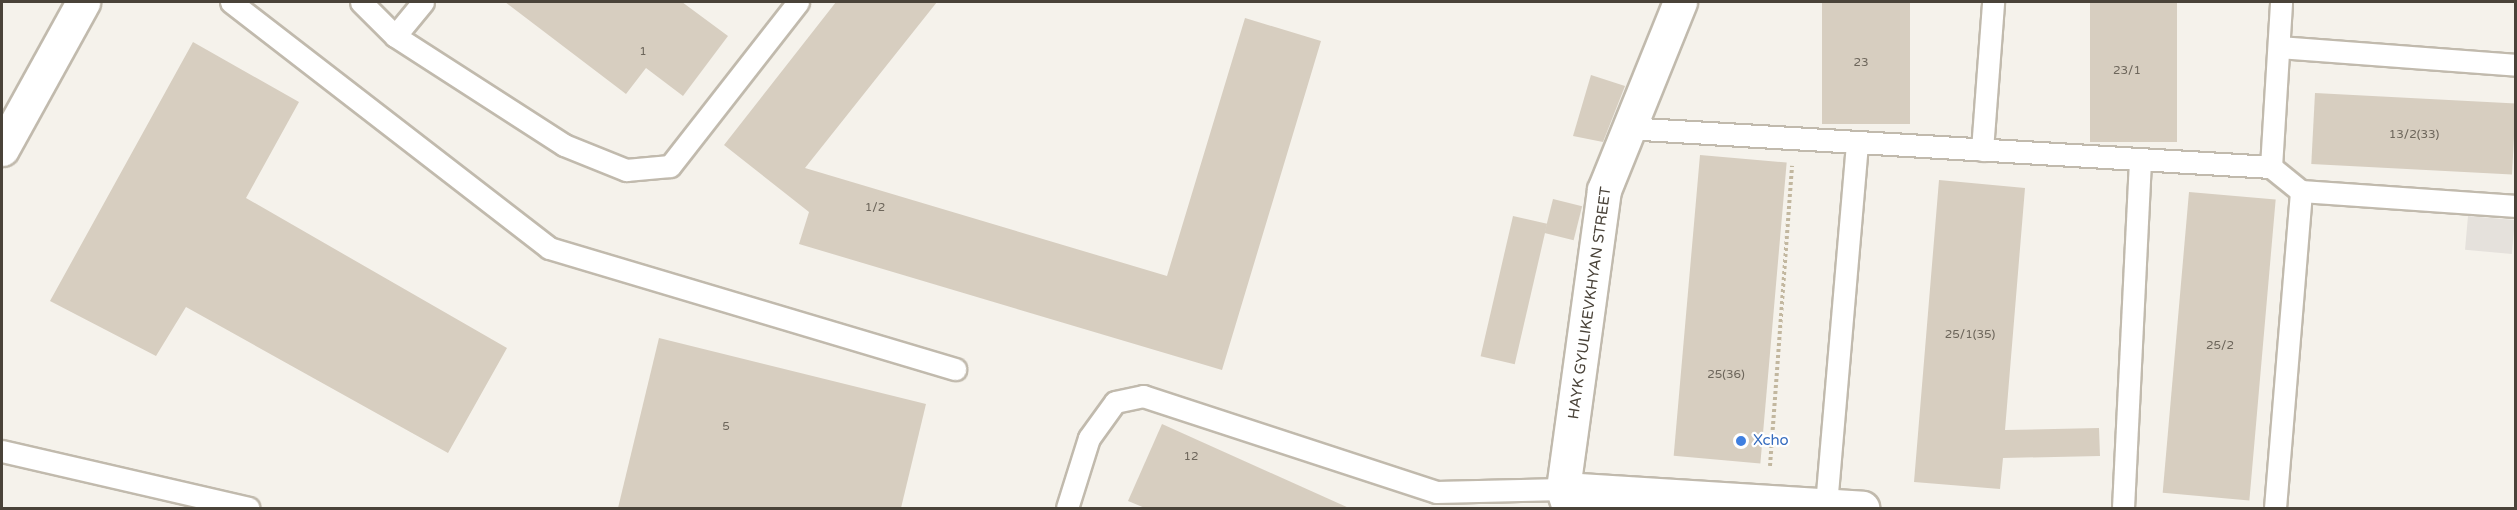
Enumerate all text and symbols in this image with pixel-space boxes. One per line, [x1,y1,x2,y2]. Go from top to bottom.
house number: 1 [639,45,647,59]
house number: 23 [1853,56,1869,70]
house number: 23/1 [2113,64,2141,78]
house number: 13/2(33) [2389,128,2439,142]
street label: HAYK GYULIKEVKHYAN STREET [1565,186,1615,420]
house number: 1/2 [865,201,885,215]
house number: 25/1(35) [1945,328,1995,342]
house number: 25/2 [2206,339,2234,353]
house number: 25(36) [1707,368,1745,382]
house number: 5 [722,420,730,434]
place label: Xcho [1753,432,1789,450]
marker: Xcho [1734,434,1748,448]
house number: 12 [1183,450,1199,464]

